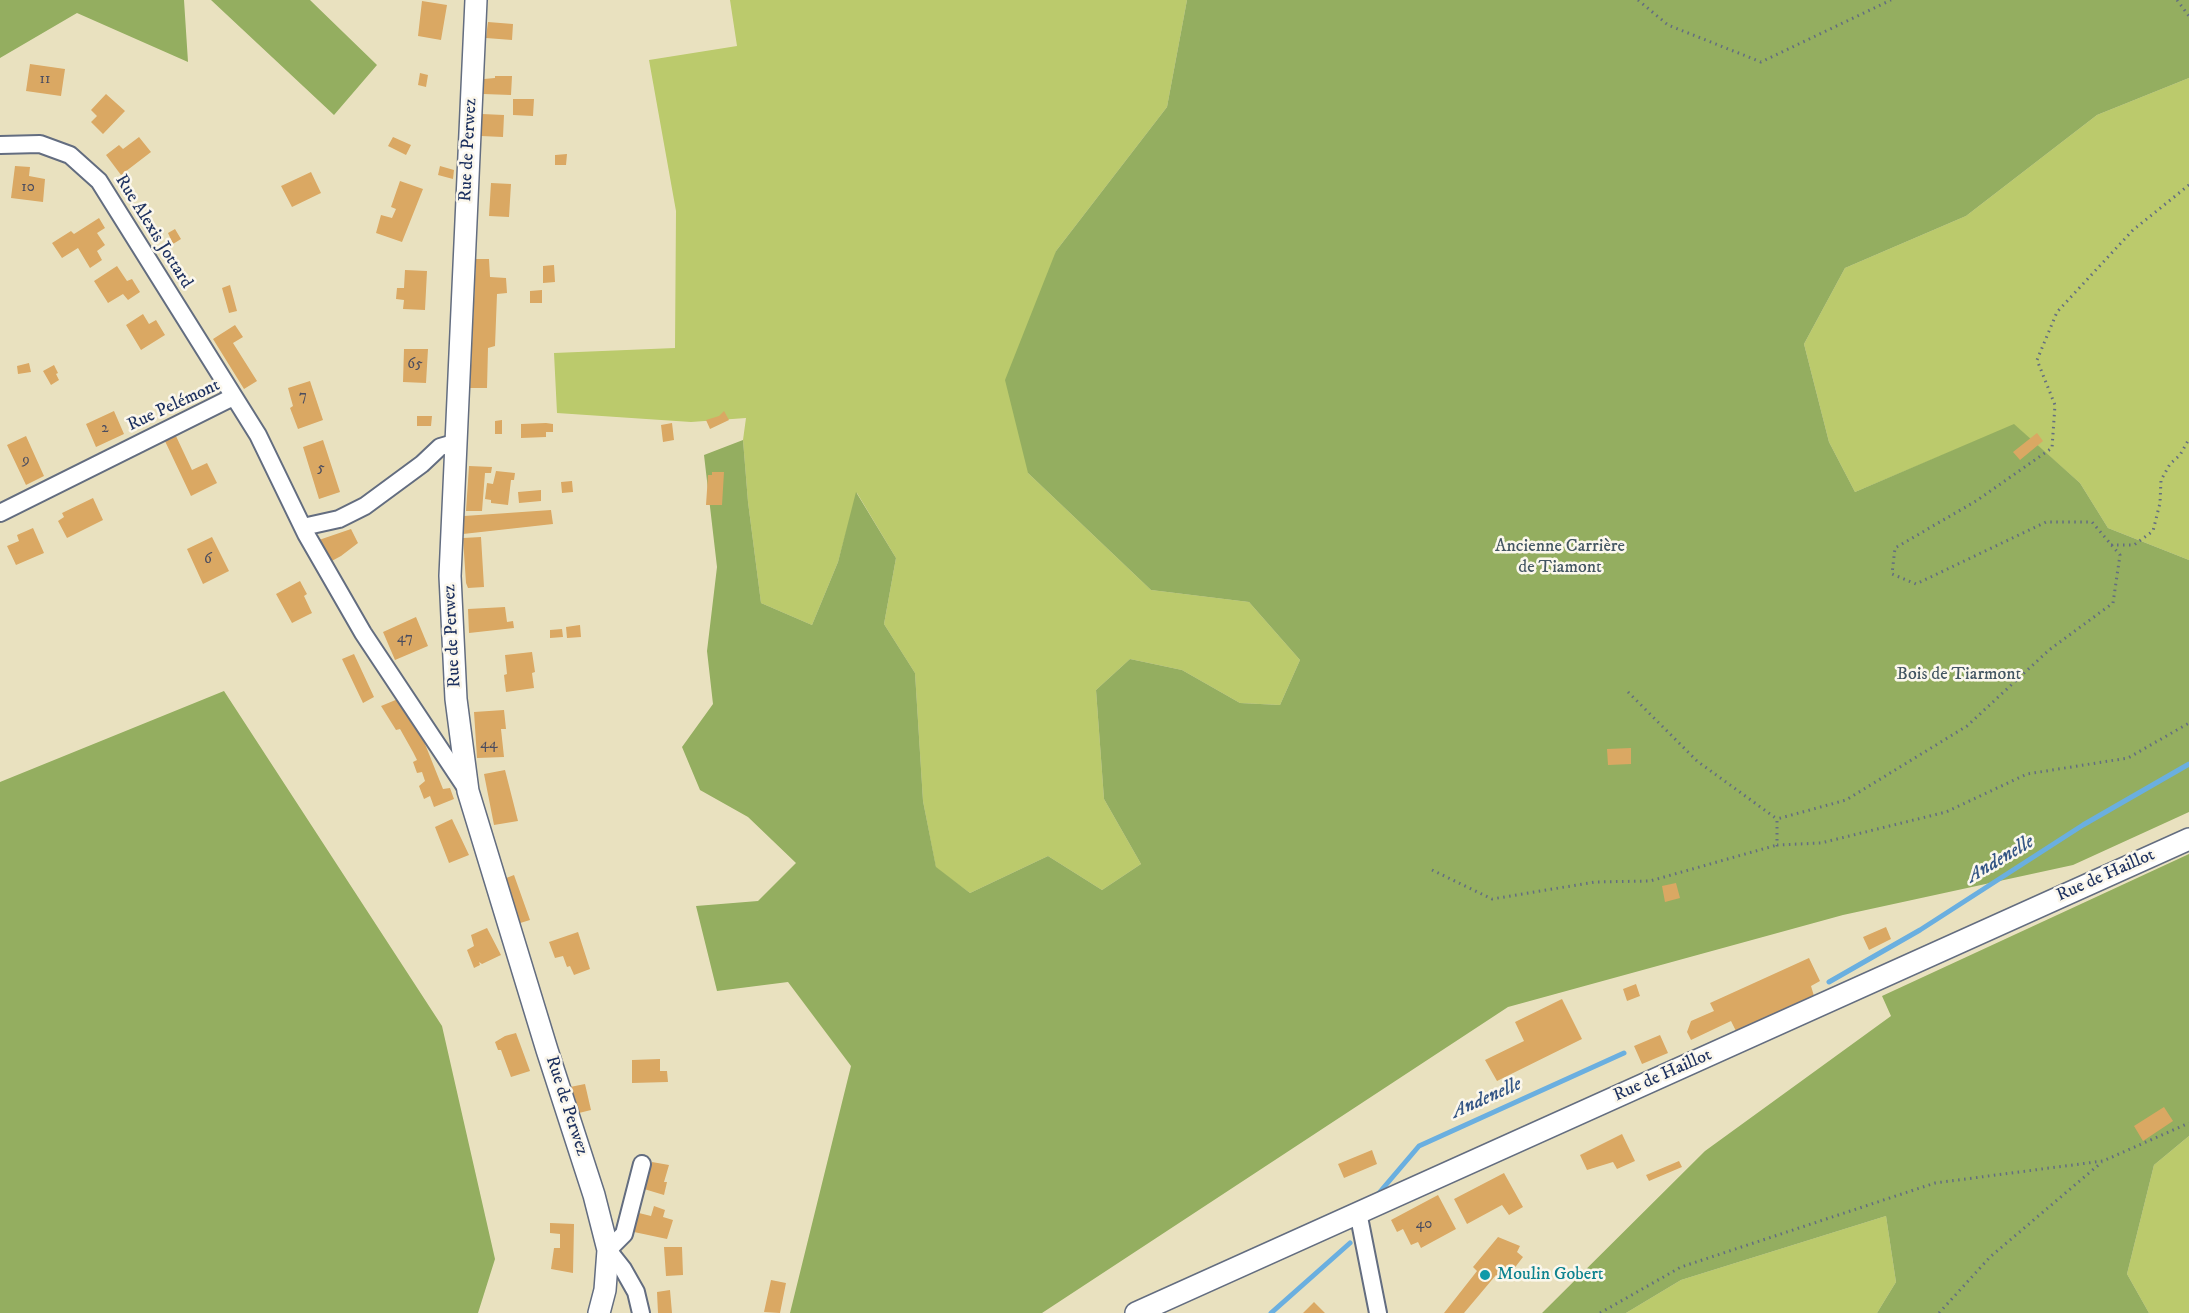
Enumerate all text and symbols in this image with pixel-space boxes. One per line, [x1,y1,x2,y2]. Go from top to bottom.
house number: 11 [39,71,51,89]
street label: Rue de Perwez [456,98,482,202]
street label: Rue Alexis Jottard [109,171,197,293]
house number: 10 [21,179,35,197]
house number: 65 [407,356,423,374]
street label: Rue Pelémont [124,375,224,437]
house number: 7 [299,388,307,406]
house number: 2 [101,420,109,438]
house number: 9 [22,452,30,470]
house number: 5 [317,460,325,478]
park label: Ancienne Carrière de Tiamont [1495,536,1625,578]
house number: 6 [204,551,212,569]
street label: Rue de Perwez [440,584,466,688]
house number: 47 [397,630,413,648]
park label: Bois de Tiarmont [1897,664,2021,686]
house number: 44 [480,736,498,754]
water label: Andenelle [1963,831,2039,889]
street label: Rue de Haillot [2054,845,2158,907]
street label: Rue de Haillot [1611,1045,1715,1107]
street label: Rue de Perwez [540,1053,592,1159]
water label: Andenelle [1448,1073,1526,1125]
house number: 40 [1416,1216,1432,1234]
place label: Moulin Gobert [1497,1264,1604,1286]
marker: Moulin Gobert [1478,1268,1492,1282]

